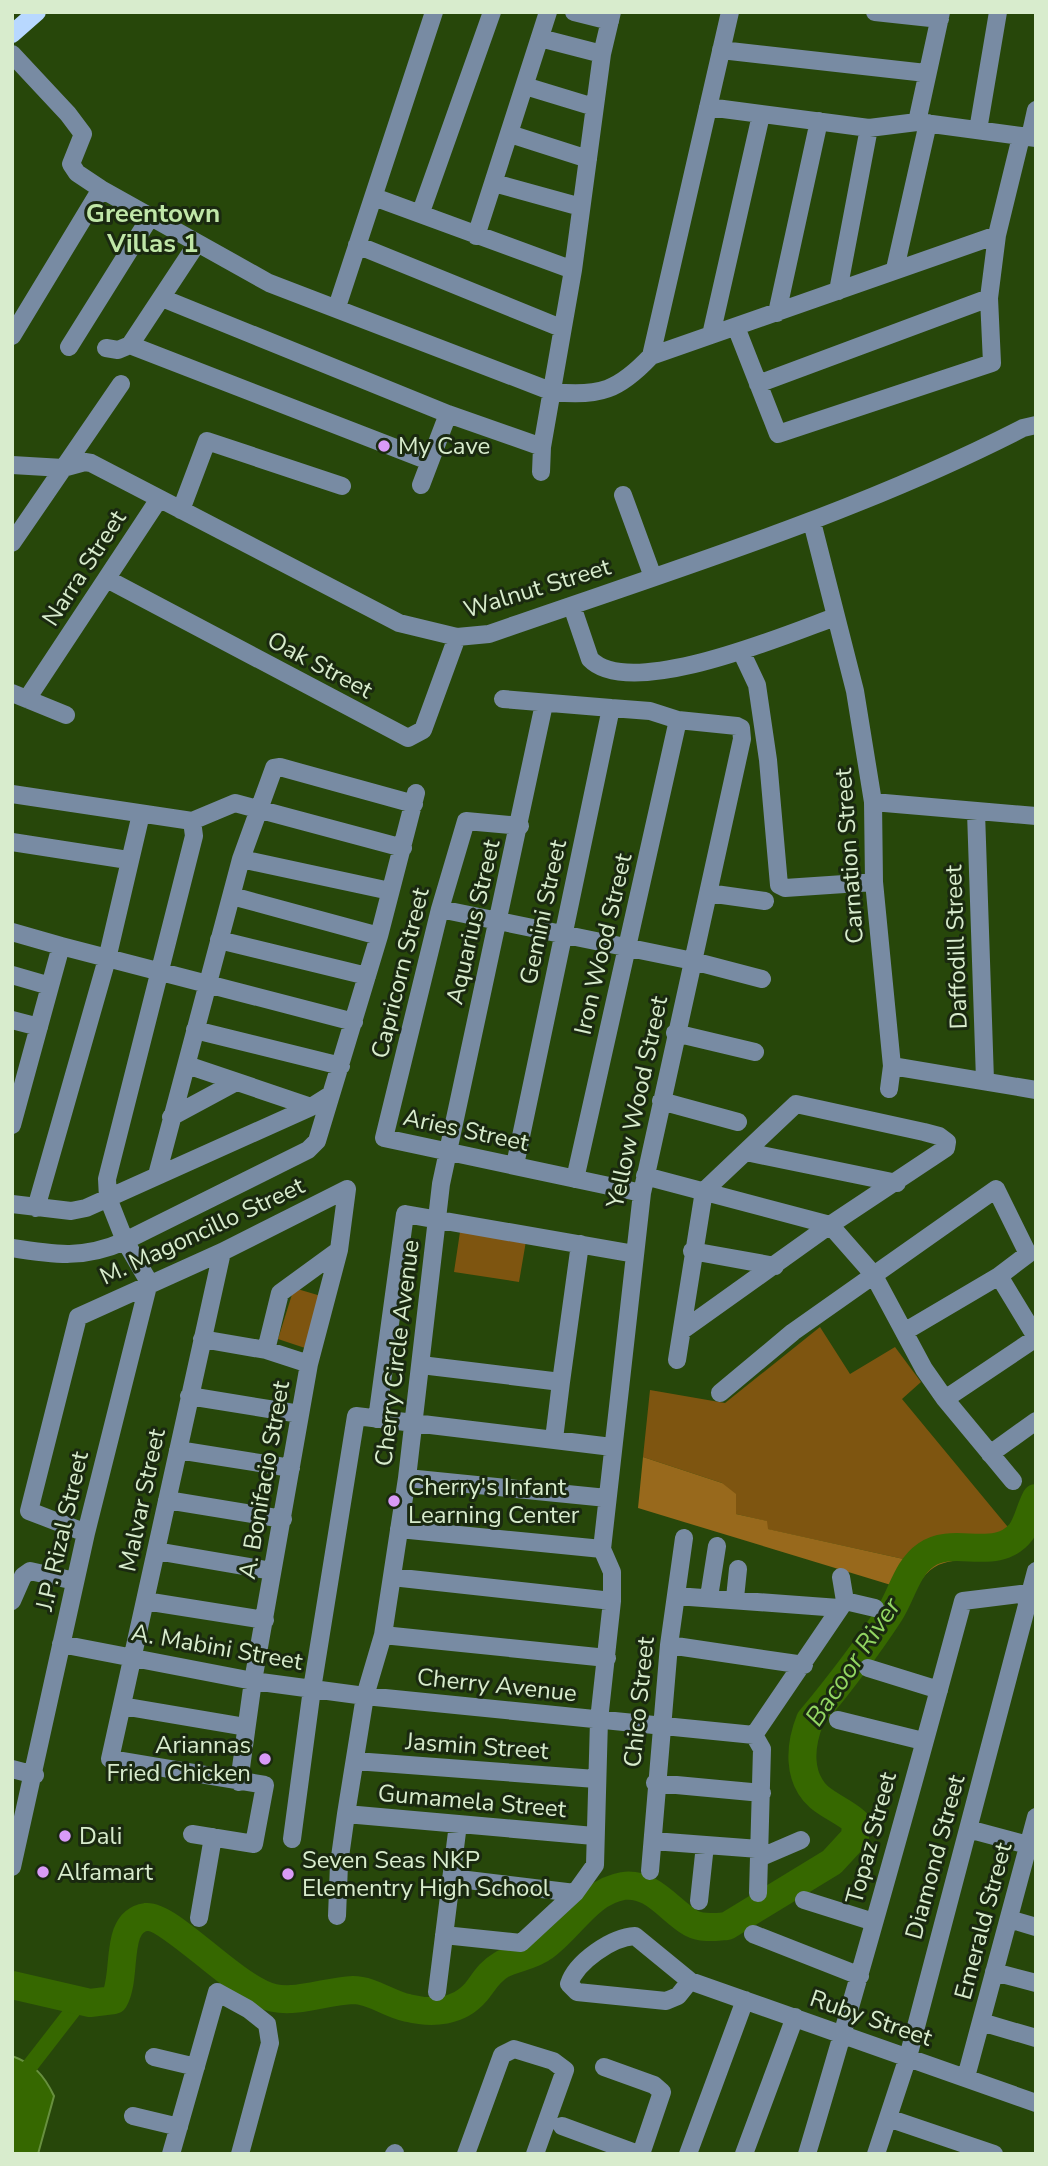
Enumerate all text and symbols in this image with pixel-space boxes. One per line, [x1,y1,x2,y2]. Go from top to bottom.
district label: Greentown Villas 1 [86,196,220,261]
place label: My Cave [398,430,490,462]
marker: My Cave [376,438,392,454]
street label: Narra Street [35,503,134,632]
street label: Walnut Street [460,550,615,626]
street label: Oak Street [262,624,379,706]
street label: Carnation Street [827,766,871,945]
street label: Aquarius Street [438,836,508,1008]
street label: Gemini Street [512,836,574,987]
street label: Iron Wood Street [567,850,640,1038]
street label: Daffodill Street [937,864,975,1030]
street label: Capricorn Street [363,884,437,1062]
street label: Yellow Wood Street [599,992,675,1212]
street label: Aries Street [400,1101,532,1159]
street label: M. Magoncillo Street [95,1169,310,1292]
street label: Cherry Circle Avenue [367,1238,427,1468]
street label: A. Bonifacio Street [231,1378,297,1582]
street label: Malvar Street [111,1425,173,1574]
street label: J.P. Rizal Street [28,1448,96,1615]
place label: Cherry's Infant Learning Center [408,1471,580,1531]
marker: Cherry's Infant Learning Center [386,1493,402,1509]
water label: Bacoor River [797,1590,909,1733]
street label: A. Mabini Street [129,1616,306,1678]
street label: Chico Street [616,1634,662,1769]
street label: Cherry Avenue [415,1661,579,1709]
street label: Jasmin Street [403,1725,550,1767]
place label: Ariannas Fried Chicken [106,1729,251,1789]
marker: Ariannas Fried Chicken [257,1751,273,1767]
street label: Topaz Street [838,1768,904,1908]
street label: Diamond Street [898,1771,973,1943]
street label: Gumamela Street [376,1777,568,1825]
place label: Dali [79,1820,122,1852]
marker: Dali [57,1828,73,1844]
street label: Emerald Street [947,1838,1019,2003]
place label: Seven Seas NKP Elementry High School [302,1844,550,1904]
place label: Alfamart [57,1856,154,1888]
marker: Alfamart [35,1864,51,1880]
marker: Seven Seas NKP Elementry High School [280,1866,296,1882]
street label: Ruby Street [806,1982,937,2054]

